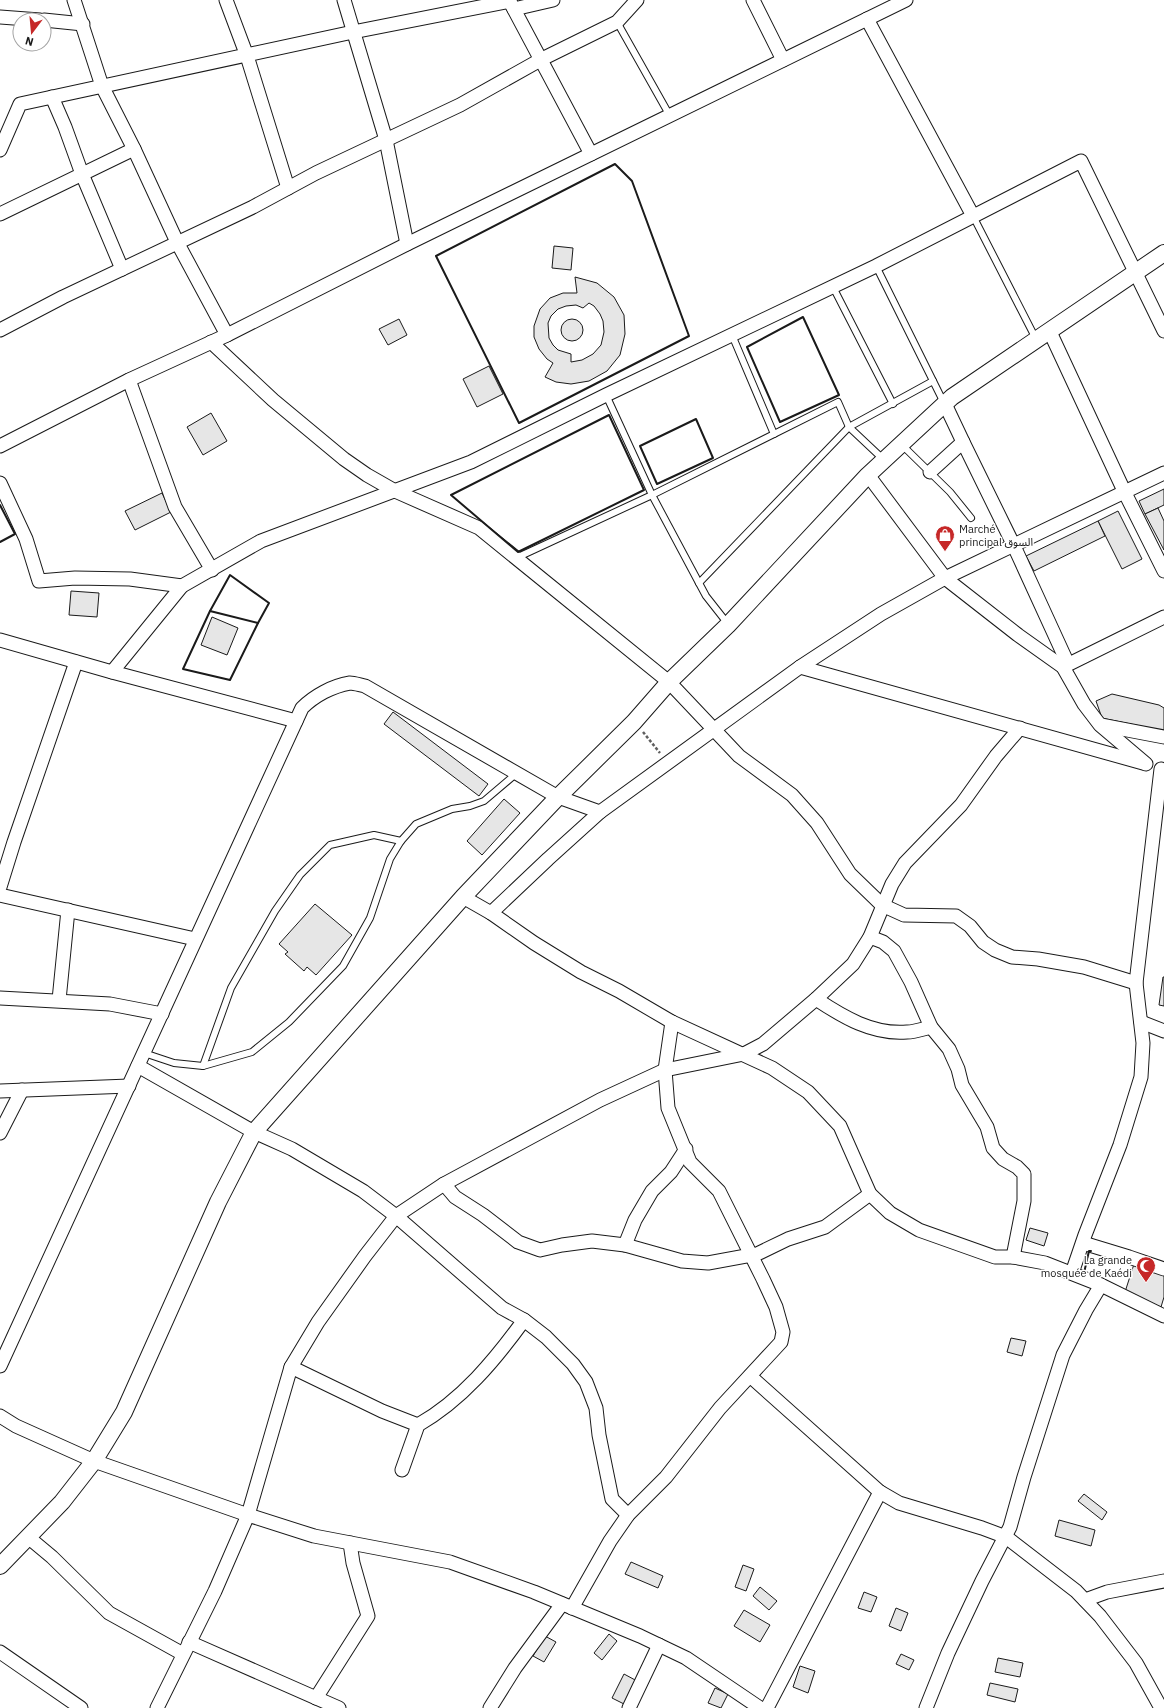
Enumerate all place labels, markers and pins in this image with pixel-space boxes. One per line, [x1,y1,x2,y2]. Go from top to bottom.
place label: Marché principal السوق [959,522,1033,549]
shop icon: Marché principal السوق [934,524,956,552]
place label: La grande mosquée de Kaédi [1041,1253,1132,1280]
mosque icon: La grande mosquée de Kaédi [1135,1255,1157,1283]

